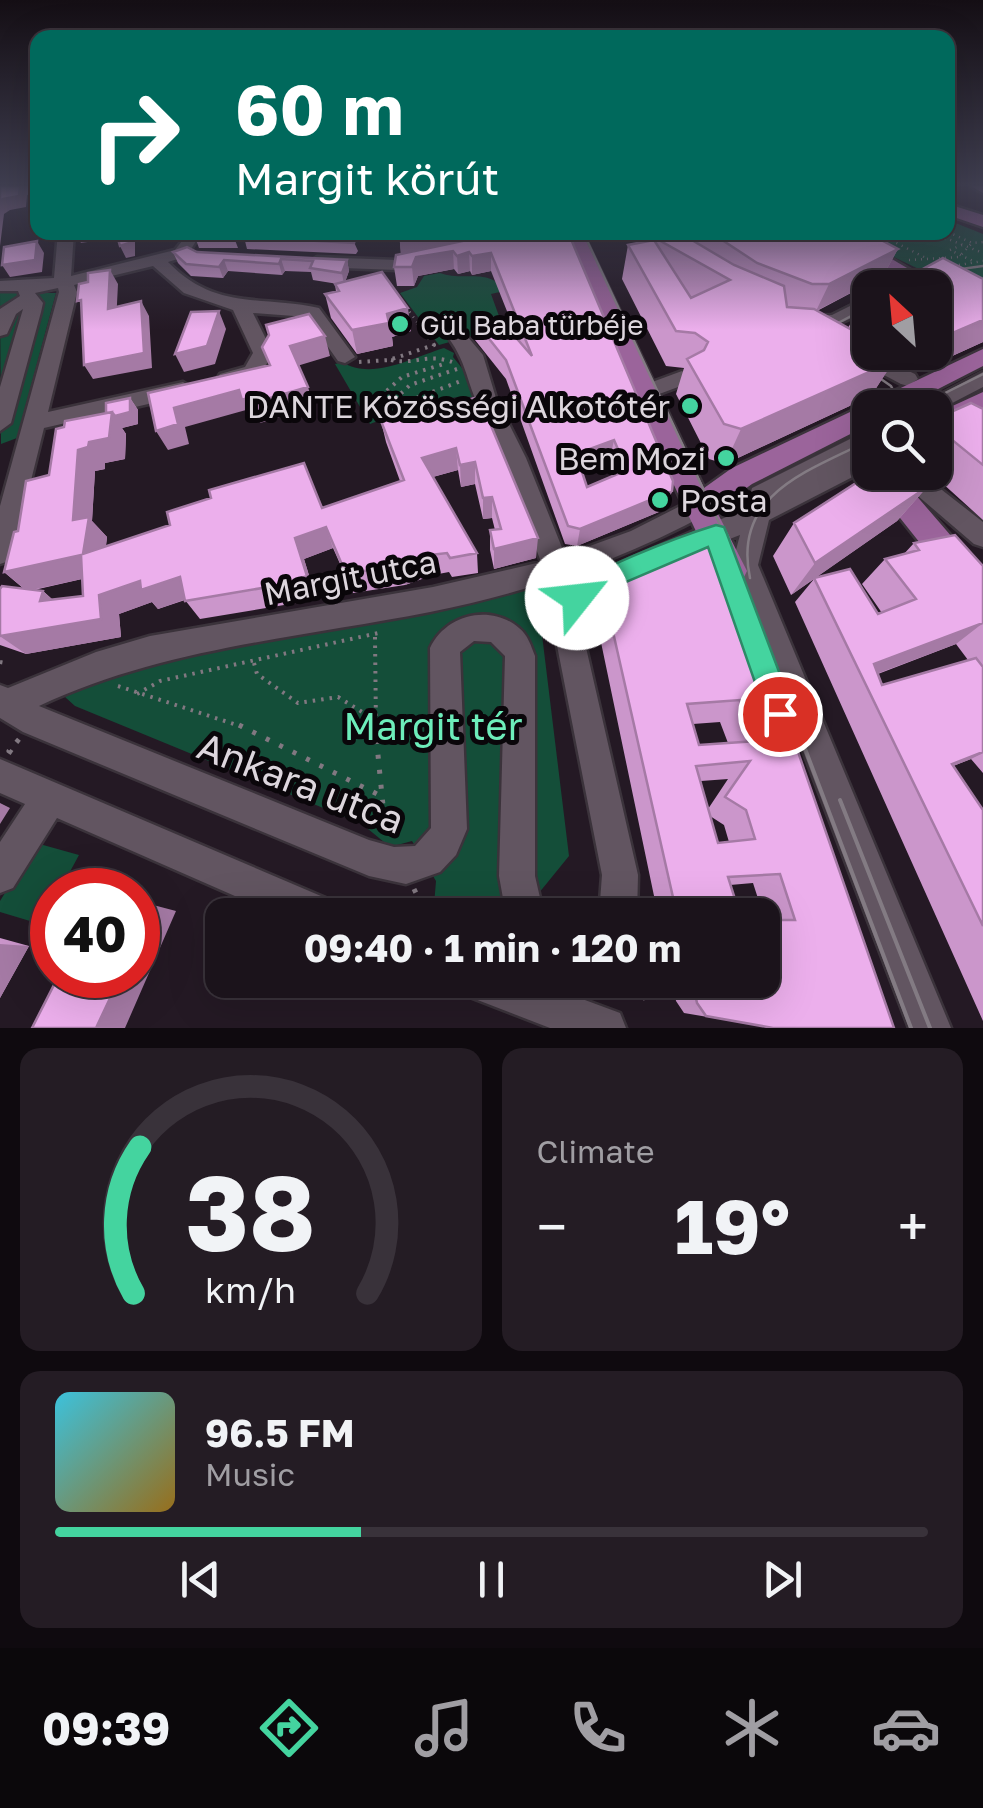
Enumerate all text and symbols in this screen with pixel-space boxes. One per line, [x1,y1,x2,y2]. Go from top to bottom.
text: 60 m [235,66,404,150]
icon: right [70,70,200,200]
text: Margit körút [235,151,500,205]
north arrow [852,270,952,370]
map controls [852,270,952,490]
place label: Gül Baba türbéje [420,308,644,341]
marker: Gül Baba türbéje [389,313,411,335]
place label: DANTE Közösségi Alkotótér [247,387,670,425]
button: search [852,390,952,490]
marker: DANTE Közösségi Alkotótér [679,395,701,417]
place label: Bem Mozi [558,439,706,477]
marker: Bem Mozi [715,447,737,469]
place label: Posta [680,481,768,519]
marker: Posta [649,489,671,511]
street label: Margit utca [261,542,439,612]
position arrow [525,546,629,650]
pin [738,672,823,757]
icon: arrive [753,687,808,742]
park label: Margit tér [344,703,523,748]
street label: Ankara utca [192,722,410,842]
speed limit sign: 40 [30,868,160,998]
text: 09:40 · 1 min · 120 m [304,925,681,970]
text: Climate [537,1132,655,1170]
text: 38 [186,1149,316,1274]
text: 19° [674,1180,790,1271]
text: − [537,1193,567,1259]
text: + [898,1193,928,1259]
text: km/h [205,1268,296,1311]
text: 96.5 FM [205,1410,355,1455]
text: Music [205,1455,295,1493]
icon: previous [173,1552,228,1607]
icon: pause [464,1552,519,1607]
icon: next [755,1552,810,1607]
icon: directions [254,1693,324,1763]
icon: music [409,1693,479,1763]
icon: phone [563,1693,633,1763]
icon: climate [717,1693,787,1763]
icon: car [871,1693,941,1763]
text: 09:39 [42,1701,170,1755]

